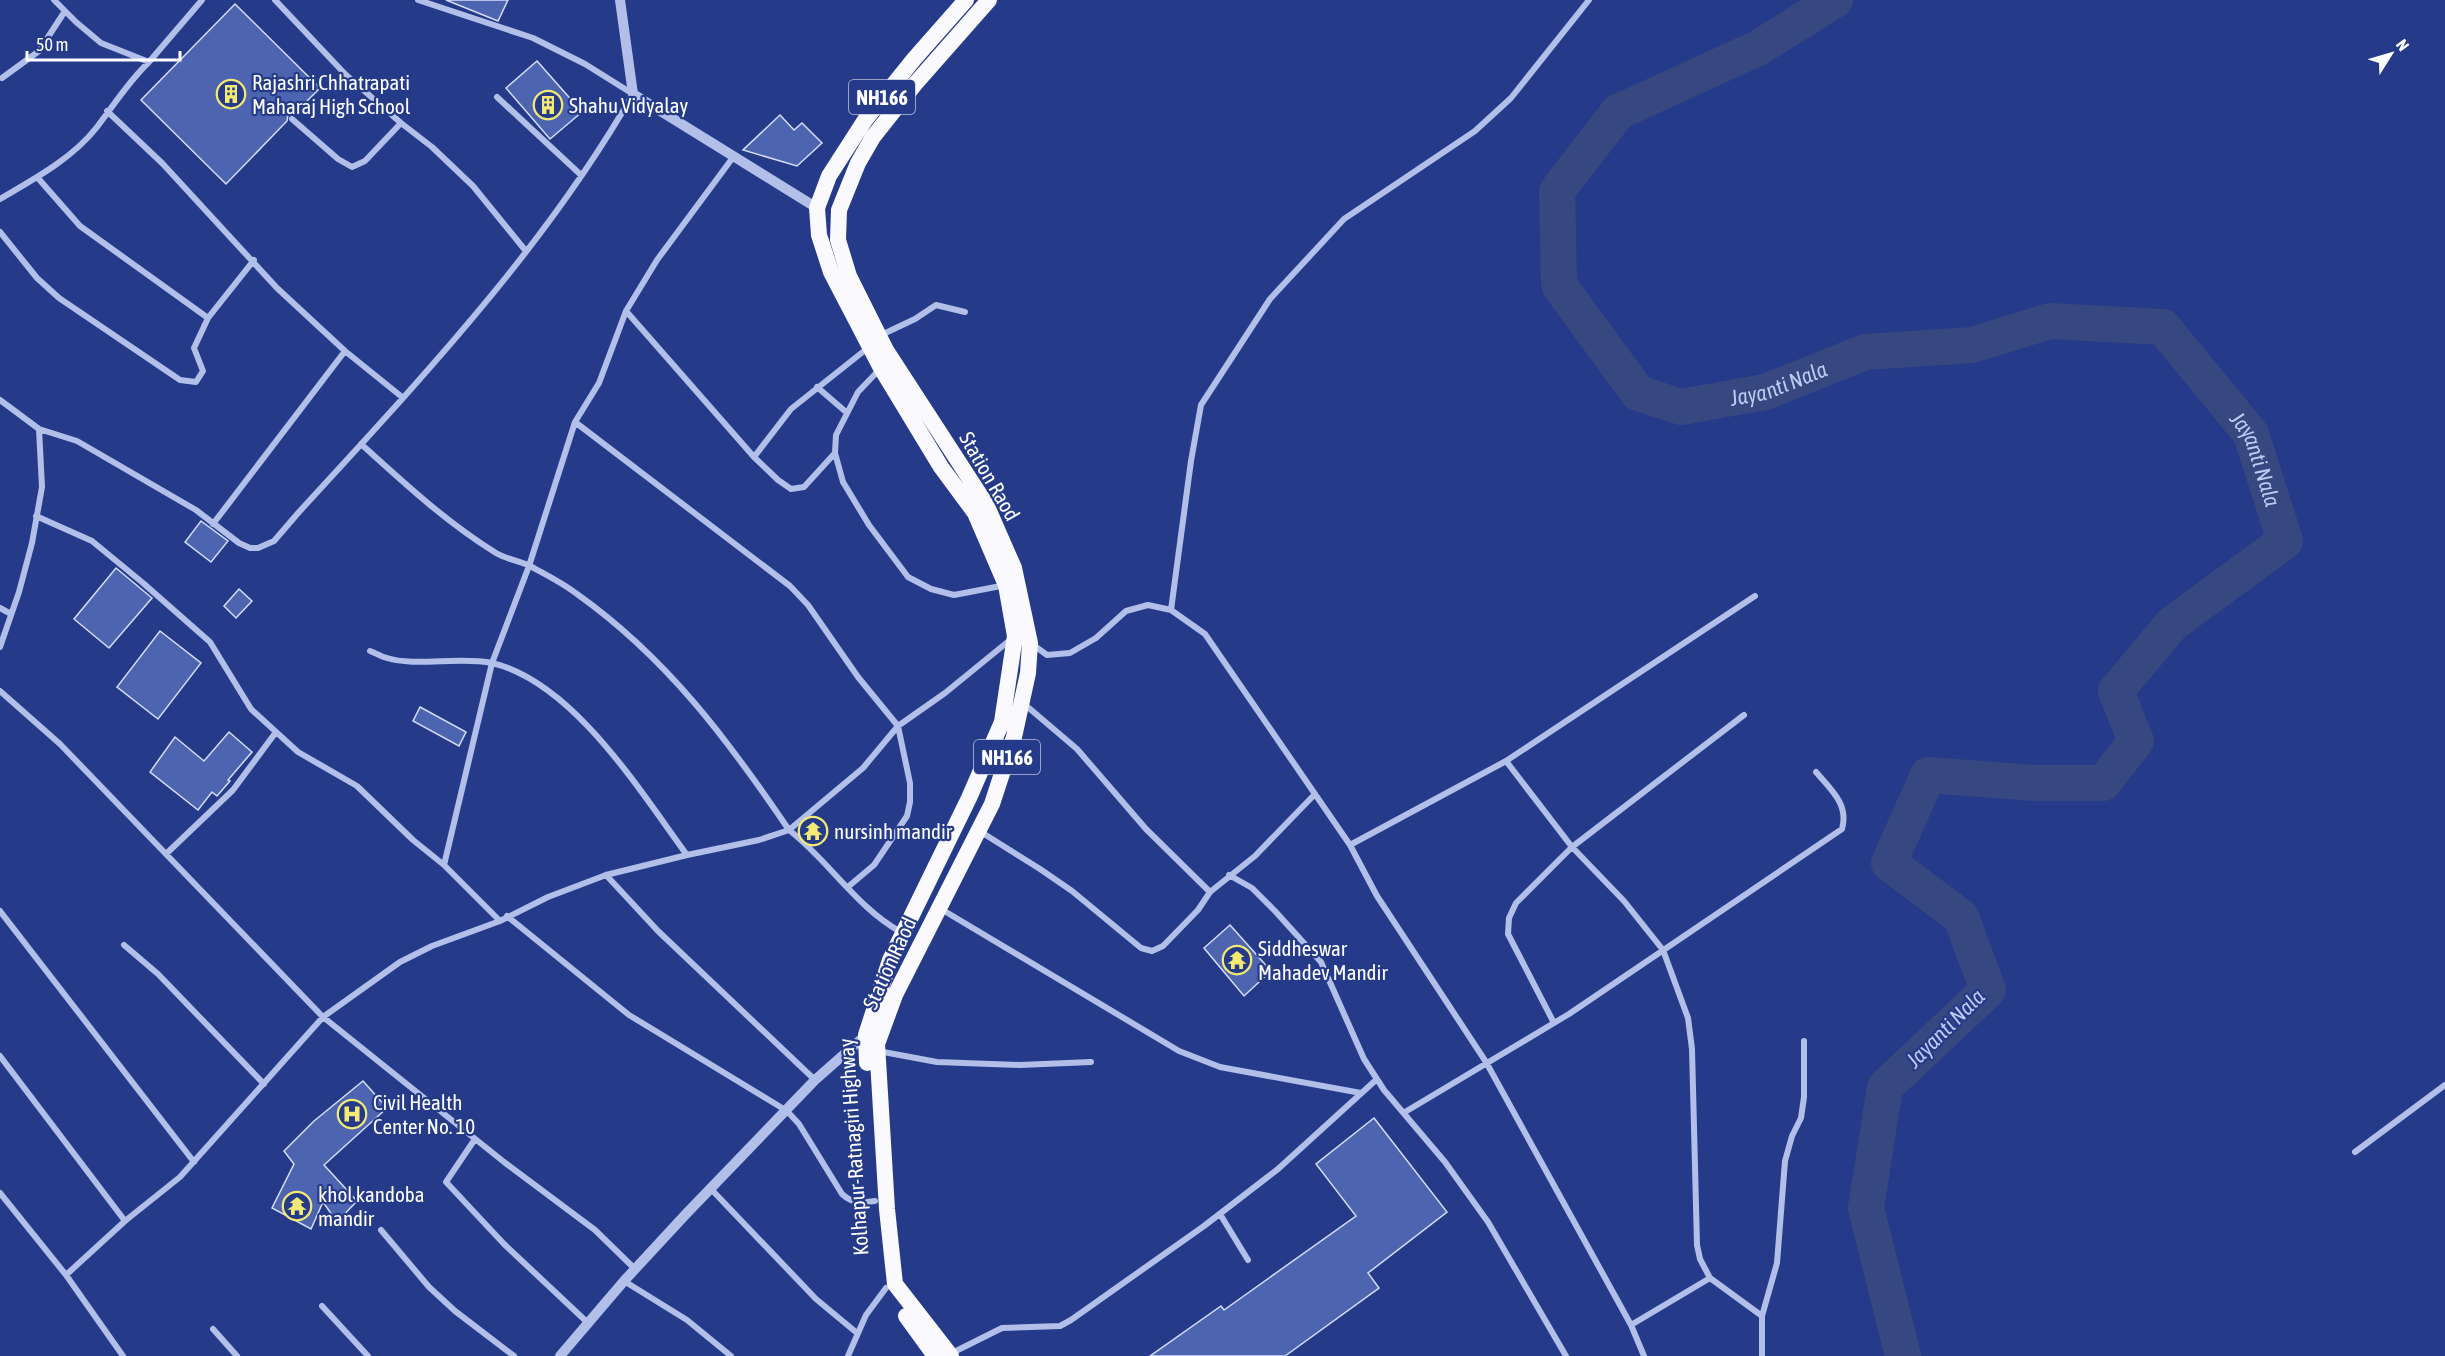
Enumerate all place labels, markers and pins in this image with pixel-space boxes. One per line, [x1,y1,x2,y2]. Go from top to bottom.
place label: Rajashri Chhatrapati Maharaj High School [252,70,411,118]
building icon: Rajashri Chhatrapati Maharaj High School [215,78,247,110]
building icon: Shahu Vidyalay [532,89,564,121]
place label: Shahu Vidyalay [569,93,689,117]
temple icon: nursinh mandir [797,815,829,847]
place label: nursinh mandir [834,819,953,843]
place label: Siddheswar Mahadev Mandir [1258,936,1388,984]
temple icon: Siddheswar Mahadev Mandir [1221,944,1253,976]
place label: Civil Health Center No. 10 [373,1090,475,1138]
hospital icon: Civil Health Center No. 10 [336,1098,368,1130]
place label: khol kandoba mandir [318,1182,424,1230]
temple icon: khol kandoba mandir [281,1190,313,1222]

